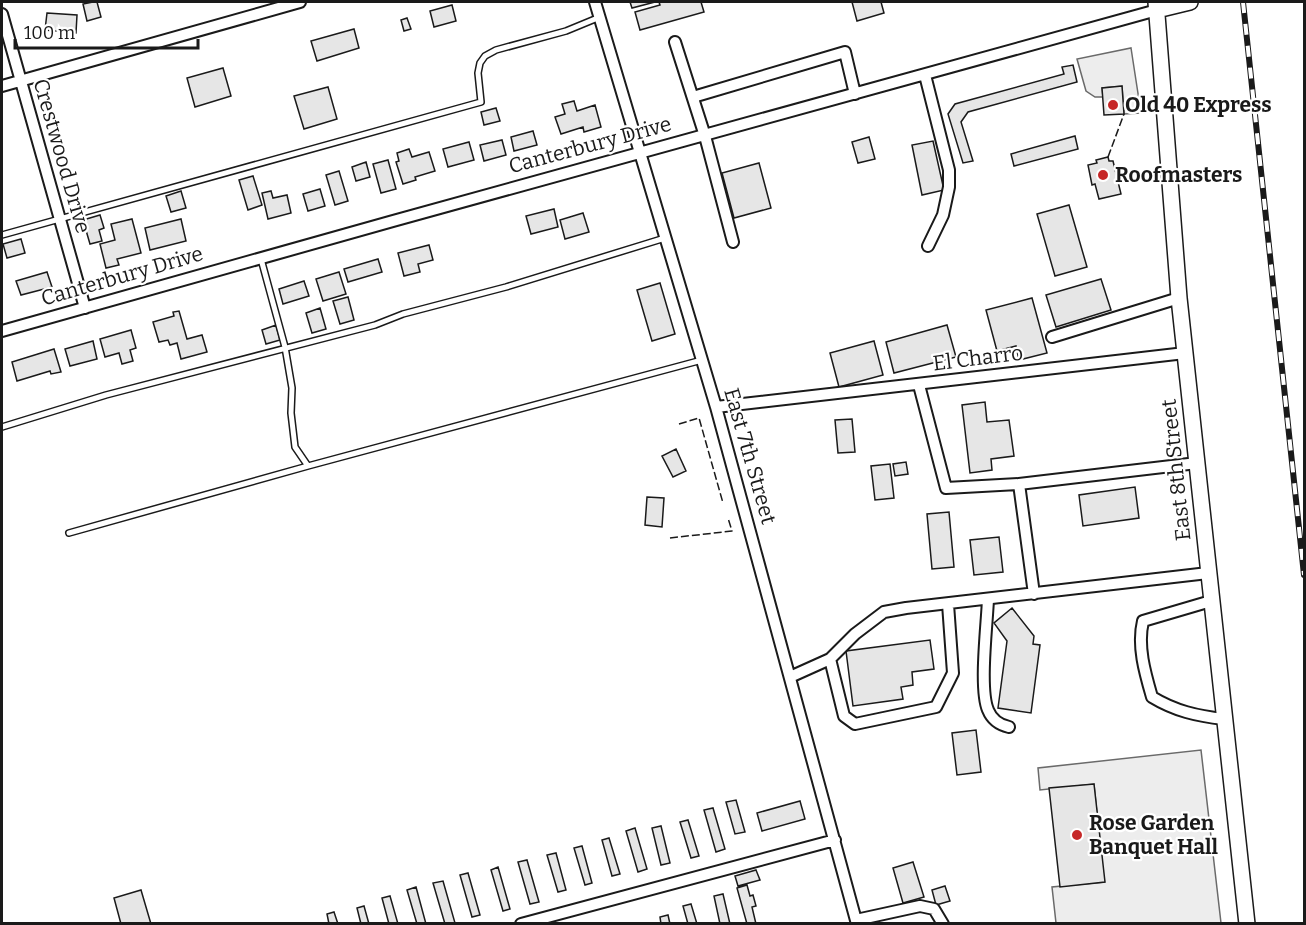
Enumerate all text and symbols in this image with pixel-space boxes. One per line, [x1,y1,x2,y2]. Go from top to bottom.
scale bar [15,12,198,50]
text: 100 m [24,22,75,44]
street label: Crestwood Drive [28,76,96,236]
place label: Old 40 Express [1125,92,1272,118]
marker: Old 40 Express [1106,98,1120,112]
street label: Canterbury Drive [506,111,674,179]
place label: Roofmasters [1115,162,1242,188]
marker: Roofmasters [1096,168,1110,182]
street label: Canterbury Drive [38,240,206,312]
street label: El Charro [931,340,1025,376]
street label: East 7th Street [718,385,782,527]
street label: East 8th Street [1156,397,1196,542]
place label: Rose Garden Banquet Hall [1089,810,1218,860]
marker: Rose Garden Banquet Hall [1070,828,1084,842]

